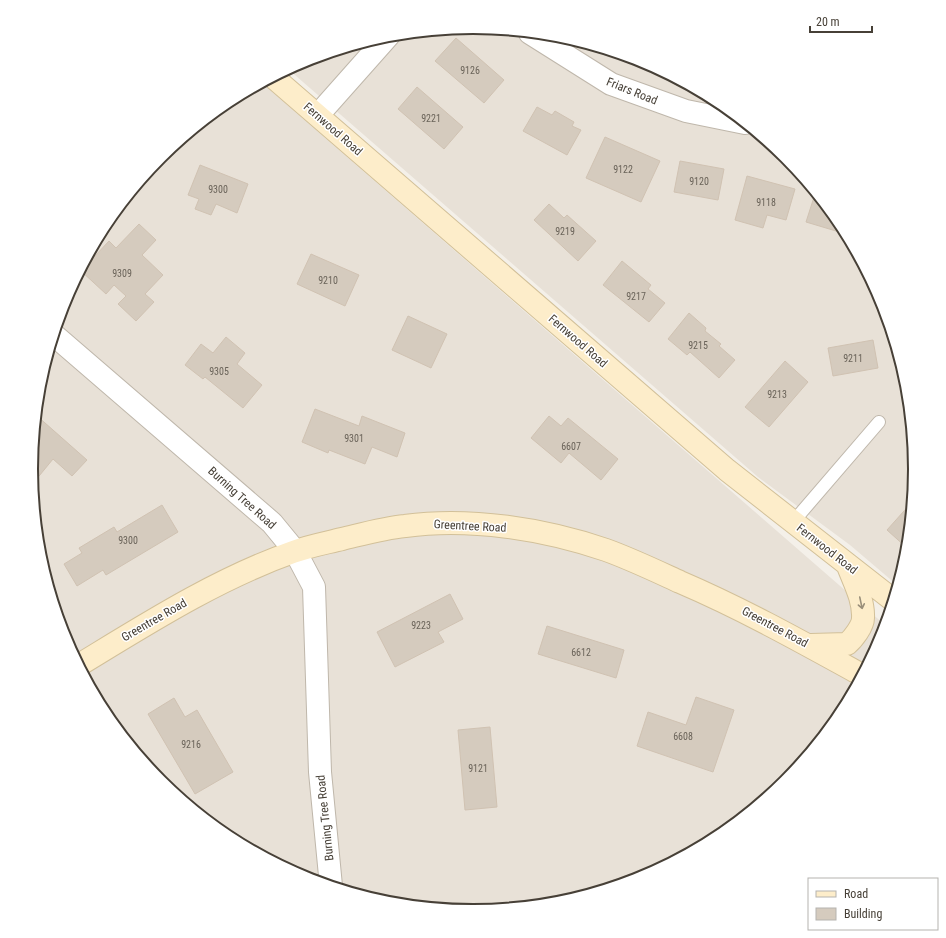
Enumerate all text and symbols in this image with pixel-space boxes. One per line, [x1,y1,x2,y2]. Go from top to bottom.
scale bar [810,8,872,34]
text: 20 m [816,15,840,29]
house number: 9126 [460,65,480,76]
street label: Friars Road [604,74,660,108]
street label: Fernwood Road [301,100,365,158]
house number: 9221 [421,113,441,124]
house number: 9122 [613,164,633,175]
house number: 9120 [689,176,709,187]
house number: 9300 [208,184,228,195]
house number: 9118 [756,197,776,208]
house number: 9219 [555,226,575,237]
house number: 9309 [112,268,132,279]
house number: 9210 [318,275,338,286]
house number: 9217 [626,291,646,302]
street label: Fernwood Road [546,312,610,370]
house number: 9215 [688,340,708,351]
house number: 9211 [843,353,863,364]
house number: 9305 [209,366,229,377]
house number: 9213 [767,389,787,400]
house number: 9301 [344,433,364,444]
house number: 6607 [561,441,581,452]
street label: Burning Tree Road [205,464,279,532]
street label: Greentree Road [433,517,507,535]
street label: Fernwood Road [794,521,860,577]
house number: 9300 [118,535,138,546]
street label: Greentree Road [119,596,189,644]
one-way arrow [857,596,865,609]
street label: Greentree Road [740,604,811,650]
house number: 9223 [411,620,431,631]
house number: 6612 [571,647,591,658]
house number: 6608 [673,731,693,742]
house number: 9216 [181,739,201,750]
house number: 9121 [468,763,488,774]
street label: Burning Tree Road [314,774,336,862]
legend [808,878,938,930]
text: Road [844,887,868,901]
text: Building [844,907,882,921]

